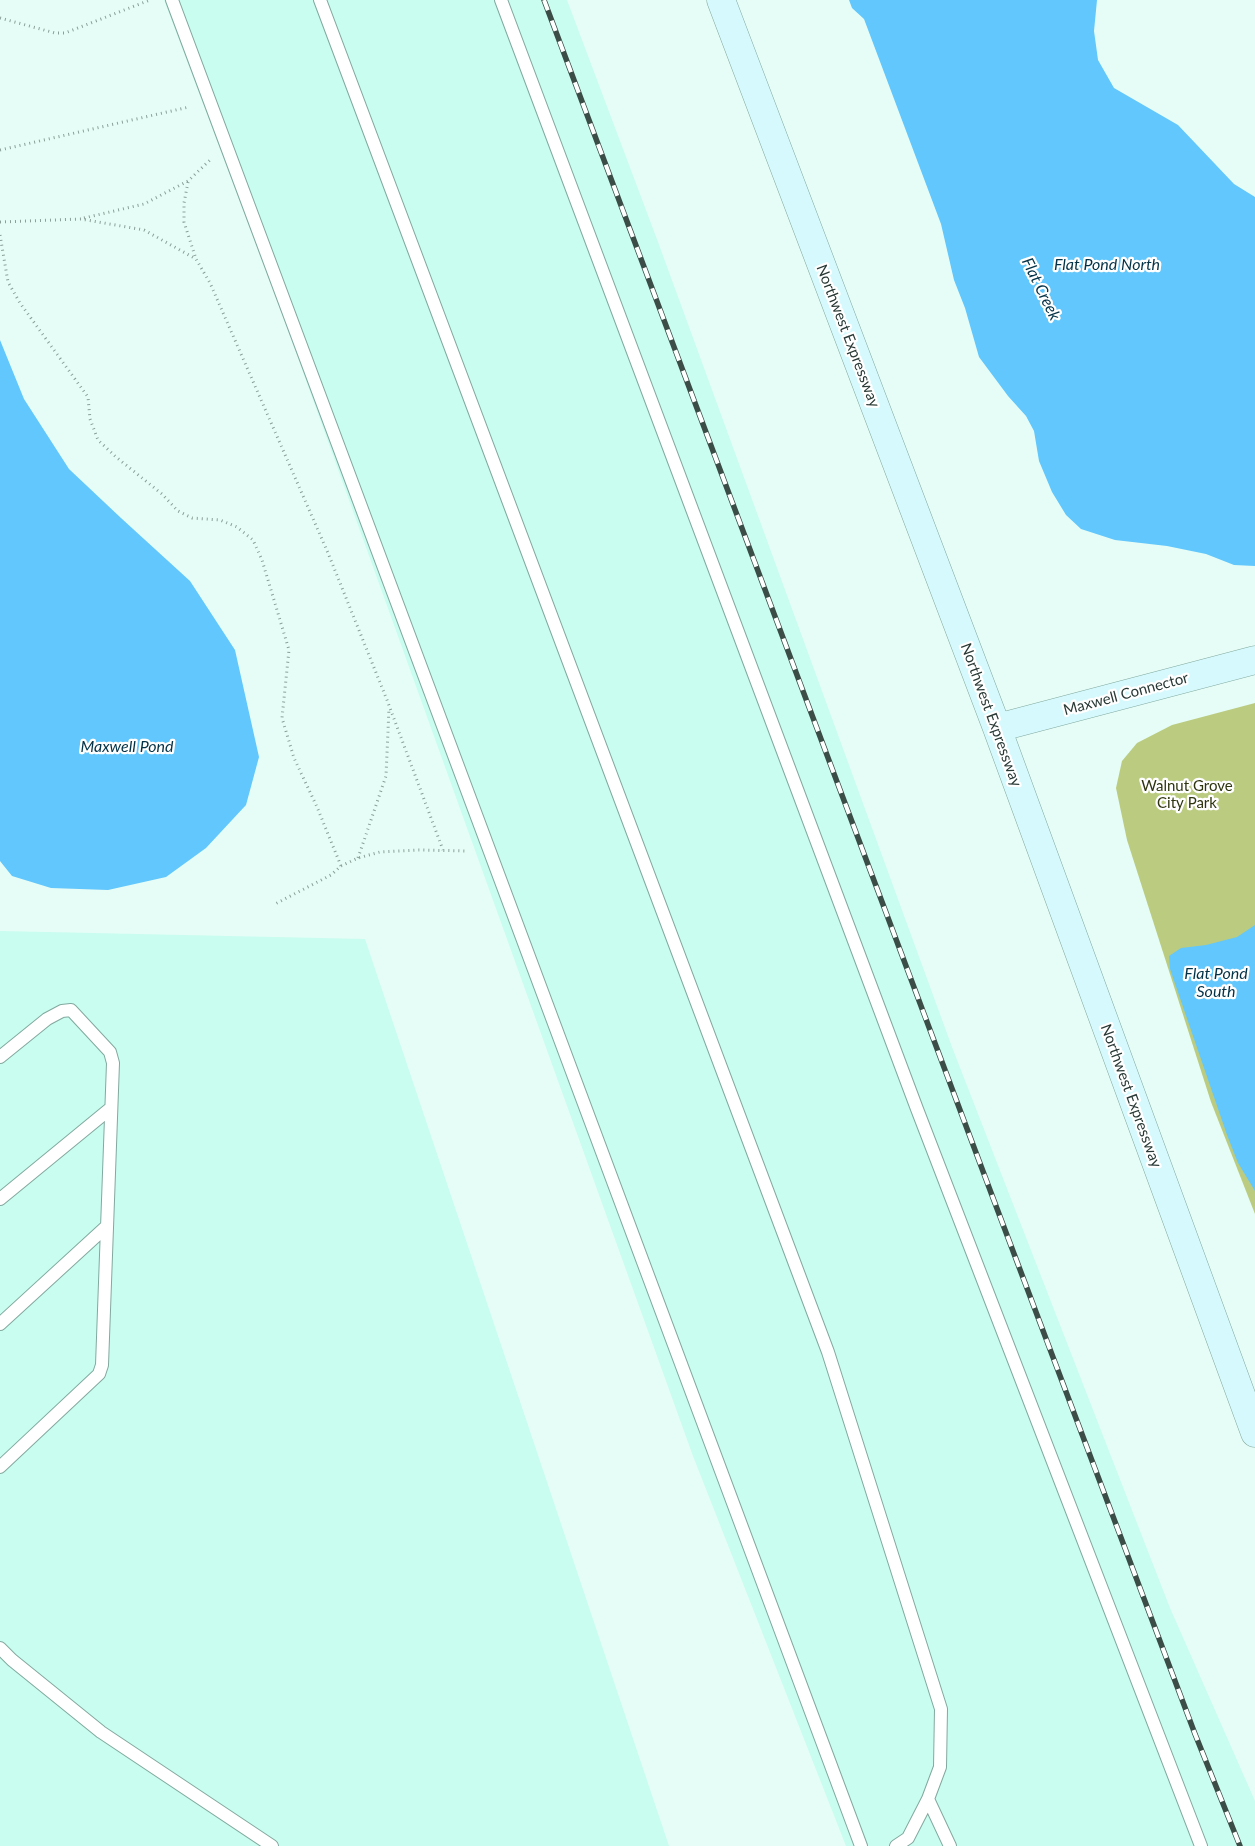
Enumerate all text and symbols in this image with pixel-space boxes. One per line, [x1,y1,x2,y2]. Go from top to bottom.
water label: Flat Creek [1018,254,1064,324]
water label: Flat Pond North [1054,255,1160,275]
street label: Northwest Expressway [812,262,884,410]
street label: Northwest Expressway [957,641,1025,789]
street label: Maxwell Connector [1062,669,1190,719]
water label: Maxwell Pond [80,737,174,757]
park label: Walnut Grove City Park [1141,777,1233,812]
water label: Flat Pond South [1184,964,1248,1002]
street label: Northwest Expressway [1097,1022,1165,1170]

